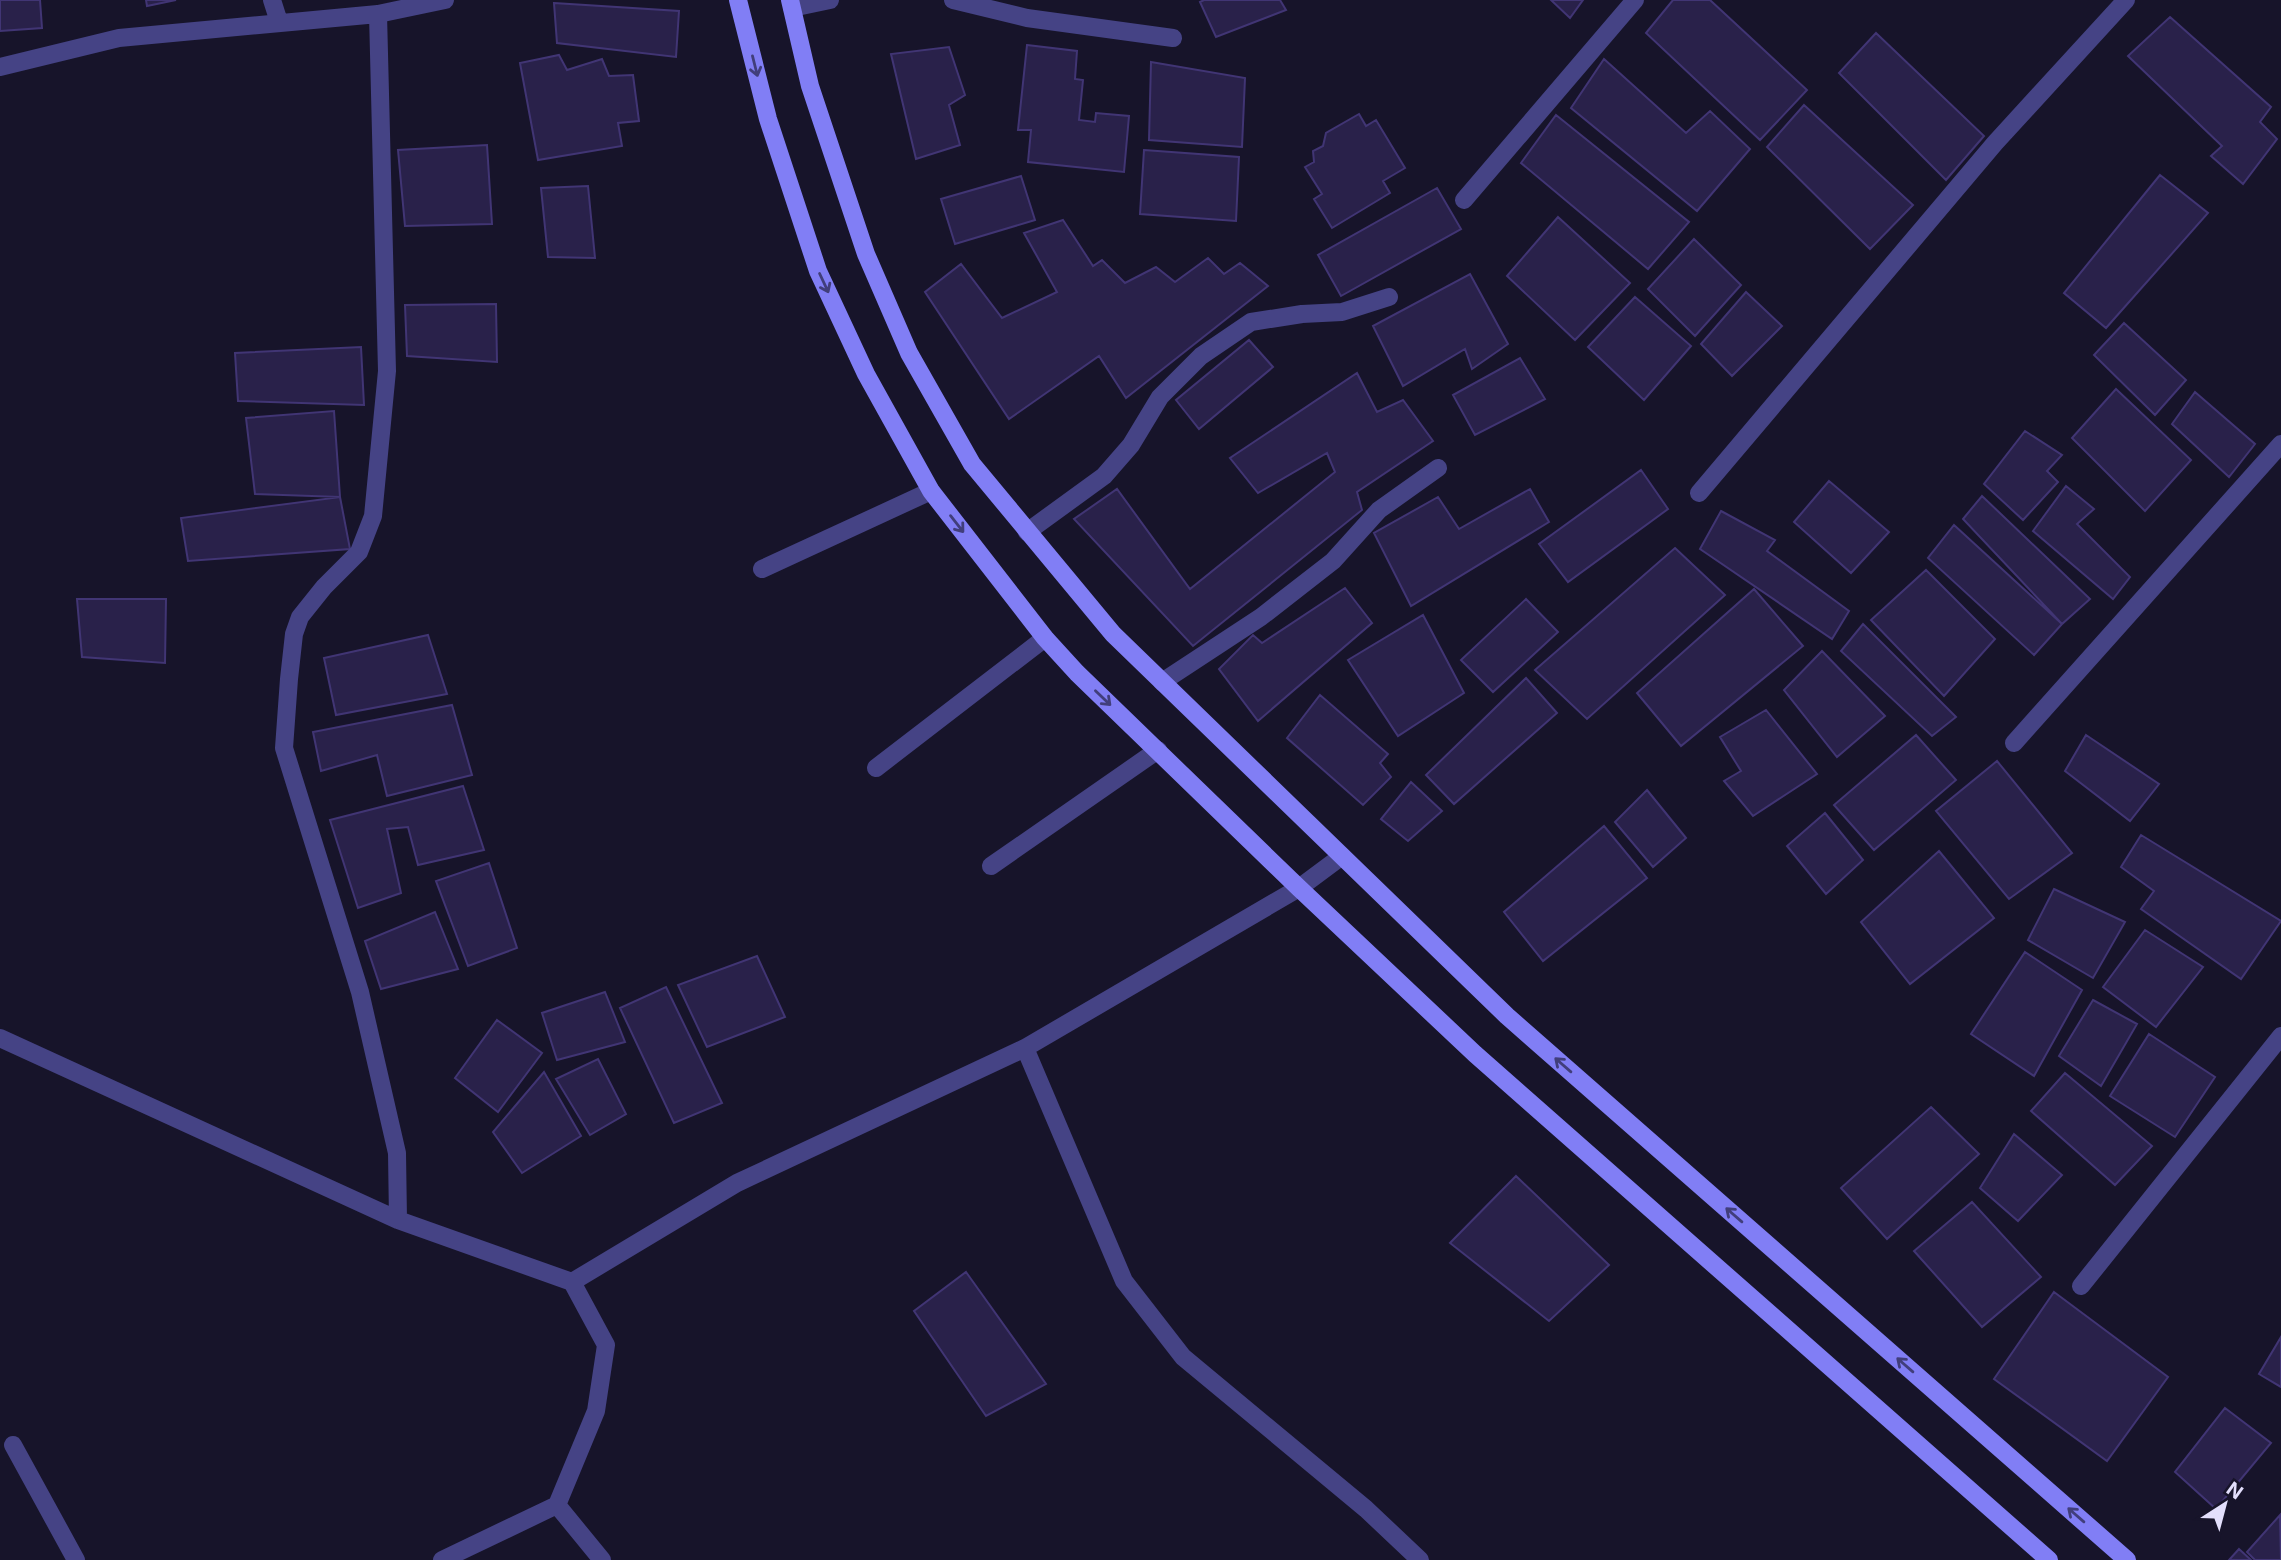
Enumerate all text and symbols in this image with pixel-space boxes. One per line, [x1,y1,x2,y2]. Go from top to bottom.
one-way arrow [749,54,762,77]
one-way arrow [817,272,831,293]
one-way arrow [949,515,964,533]
one-way arrow [1094,689,1111,706]
one-way arrow [1554,1057,1572,1073]
one-way arrow [1725,1207,1743,1223]
one-way arrow [1896,1357,1914,1373]
north arrow [2190,1469,2260,1539]
text: N [2222,1477,2247,1504]
one-way arrow [2067,1507,2085,1523]

